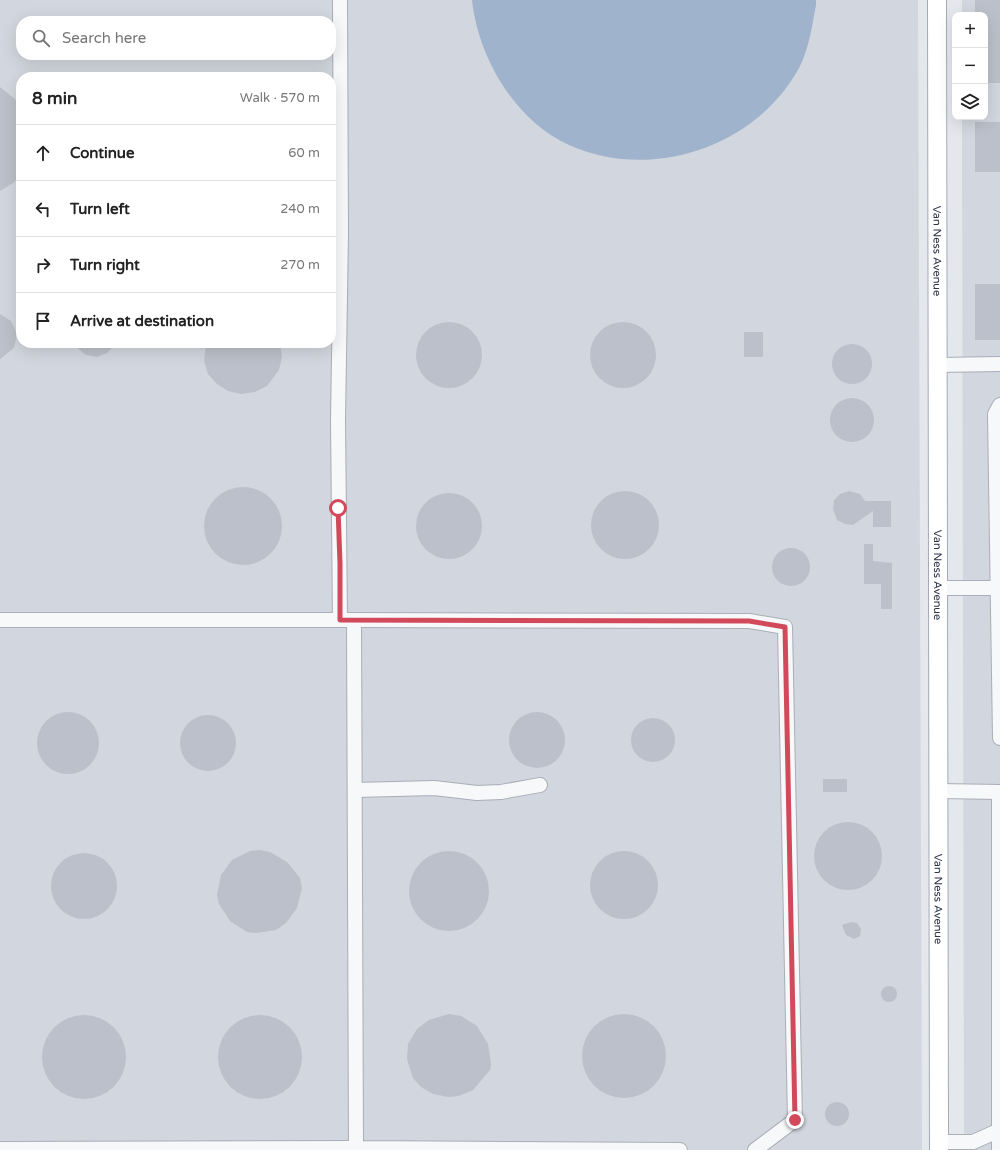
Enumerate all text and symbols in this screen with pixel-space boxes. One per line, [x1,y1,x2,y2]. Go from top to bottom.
map controls [952,12,988,120]
button: + [952,12,988,48]
search box [16,16,336,60]
icon: search [30,27,52,49]
text: Search here [62,29,146,47]
button: − [952,48,988,84]
button: layers [952,84,988,120]
text: 8 min [32,88,77,109]
text: Walk · 570 m [240,90,320,106]
icon: ahead [32,142,54,164]
text: Continue [70,144,134,162]
text: 60 m [288,145,320,161]
icon: left [32,198,54,220]
text: Turn left [70,200,130,218]
text: 240 m [280,201,320,217]
street label: Van Ness Avenue [930,206,944,296]
icon: right [32,254,54,276]
text: Turn right [70,256,140,274]
text: 270 m [280,257,320,273]
icon: arrive [32,310,54,332]
text: Arrive at destination [70,312,214,330]
route start [329,499,347,517]
street label: Van Ness Avenue [931,530,944,620]
street label: Van Ness Avenue [931,854,945,944]
route end [786,1111,804,1129]

